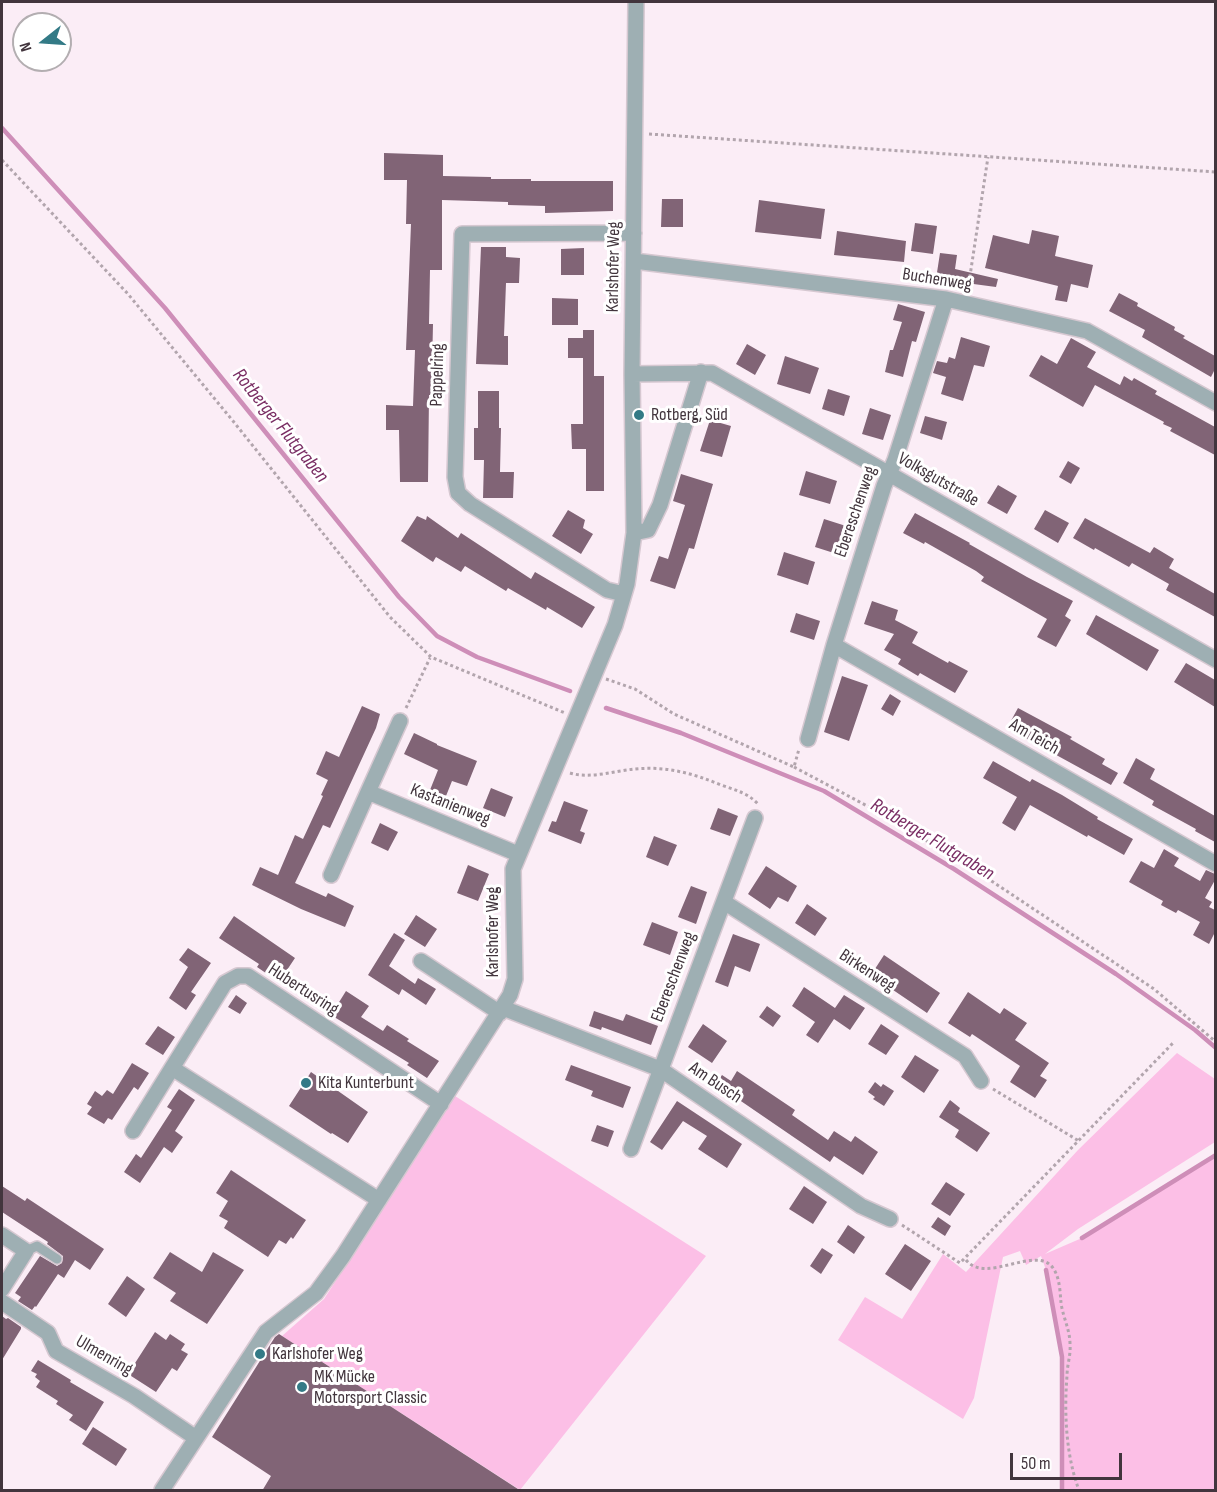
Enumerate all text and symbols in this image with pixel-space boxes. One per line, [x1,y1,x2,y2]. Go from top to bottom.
north arrow [12,12,72,72]
text: N [16,40,37,54]
street label: Karlshofer Weg [602,221,626,313]
street label: Buchenweg [901,264,973,296]
street label: Pappelring [426,343,450,407]
water label: Rotberger Flutgraben [227,364,333,488]
place label: Rotberg, Süd [651,404,728,426]
marker: Rotberg, Süd [632,408,646,422]
street label: Volksgutstraße [894,448,982,512]
street label: Ebereschenweg [830,464,882,560]
street label: Am Teich [1005,714,1063,760]
street label: Kastanienweg [407,779,493,831]
water label: Rotberger Flutgraben [866,794,998,886]
street label: Karlshofer Weg [482,887,504,977]
street label: Ebereschenweg [647,929,701,1025]
street label: Birkenweg [835,945,899,997]
street label: Hubertusring [264,959,342,1021]
street label: Am Busch [684,1057,746,1109]
place label: Kita Kunterbunt [318,1072,414,1094]
marker: Kita Kunterbunt [299,1076,313,1090]
street label: Ulmenring [72,1331,136,1381]
place label: Karlshofer Weg [272,1343,363,1365]
marker: Karlshofer Weg [253,1347,267,1361]
place label: MK Mücke Motorsport Classic [314,1366,427,1408]
marker: MK Mücke Motorsport Classic [295,1380,309,1394]
scale bar [1013,1441,1126,1479]
text: 50 m [1021,1453,1051,1474]

